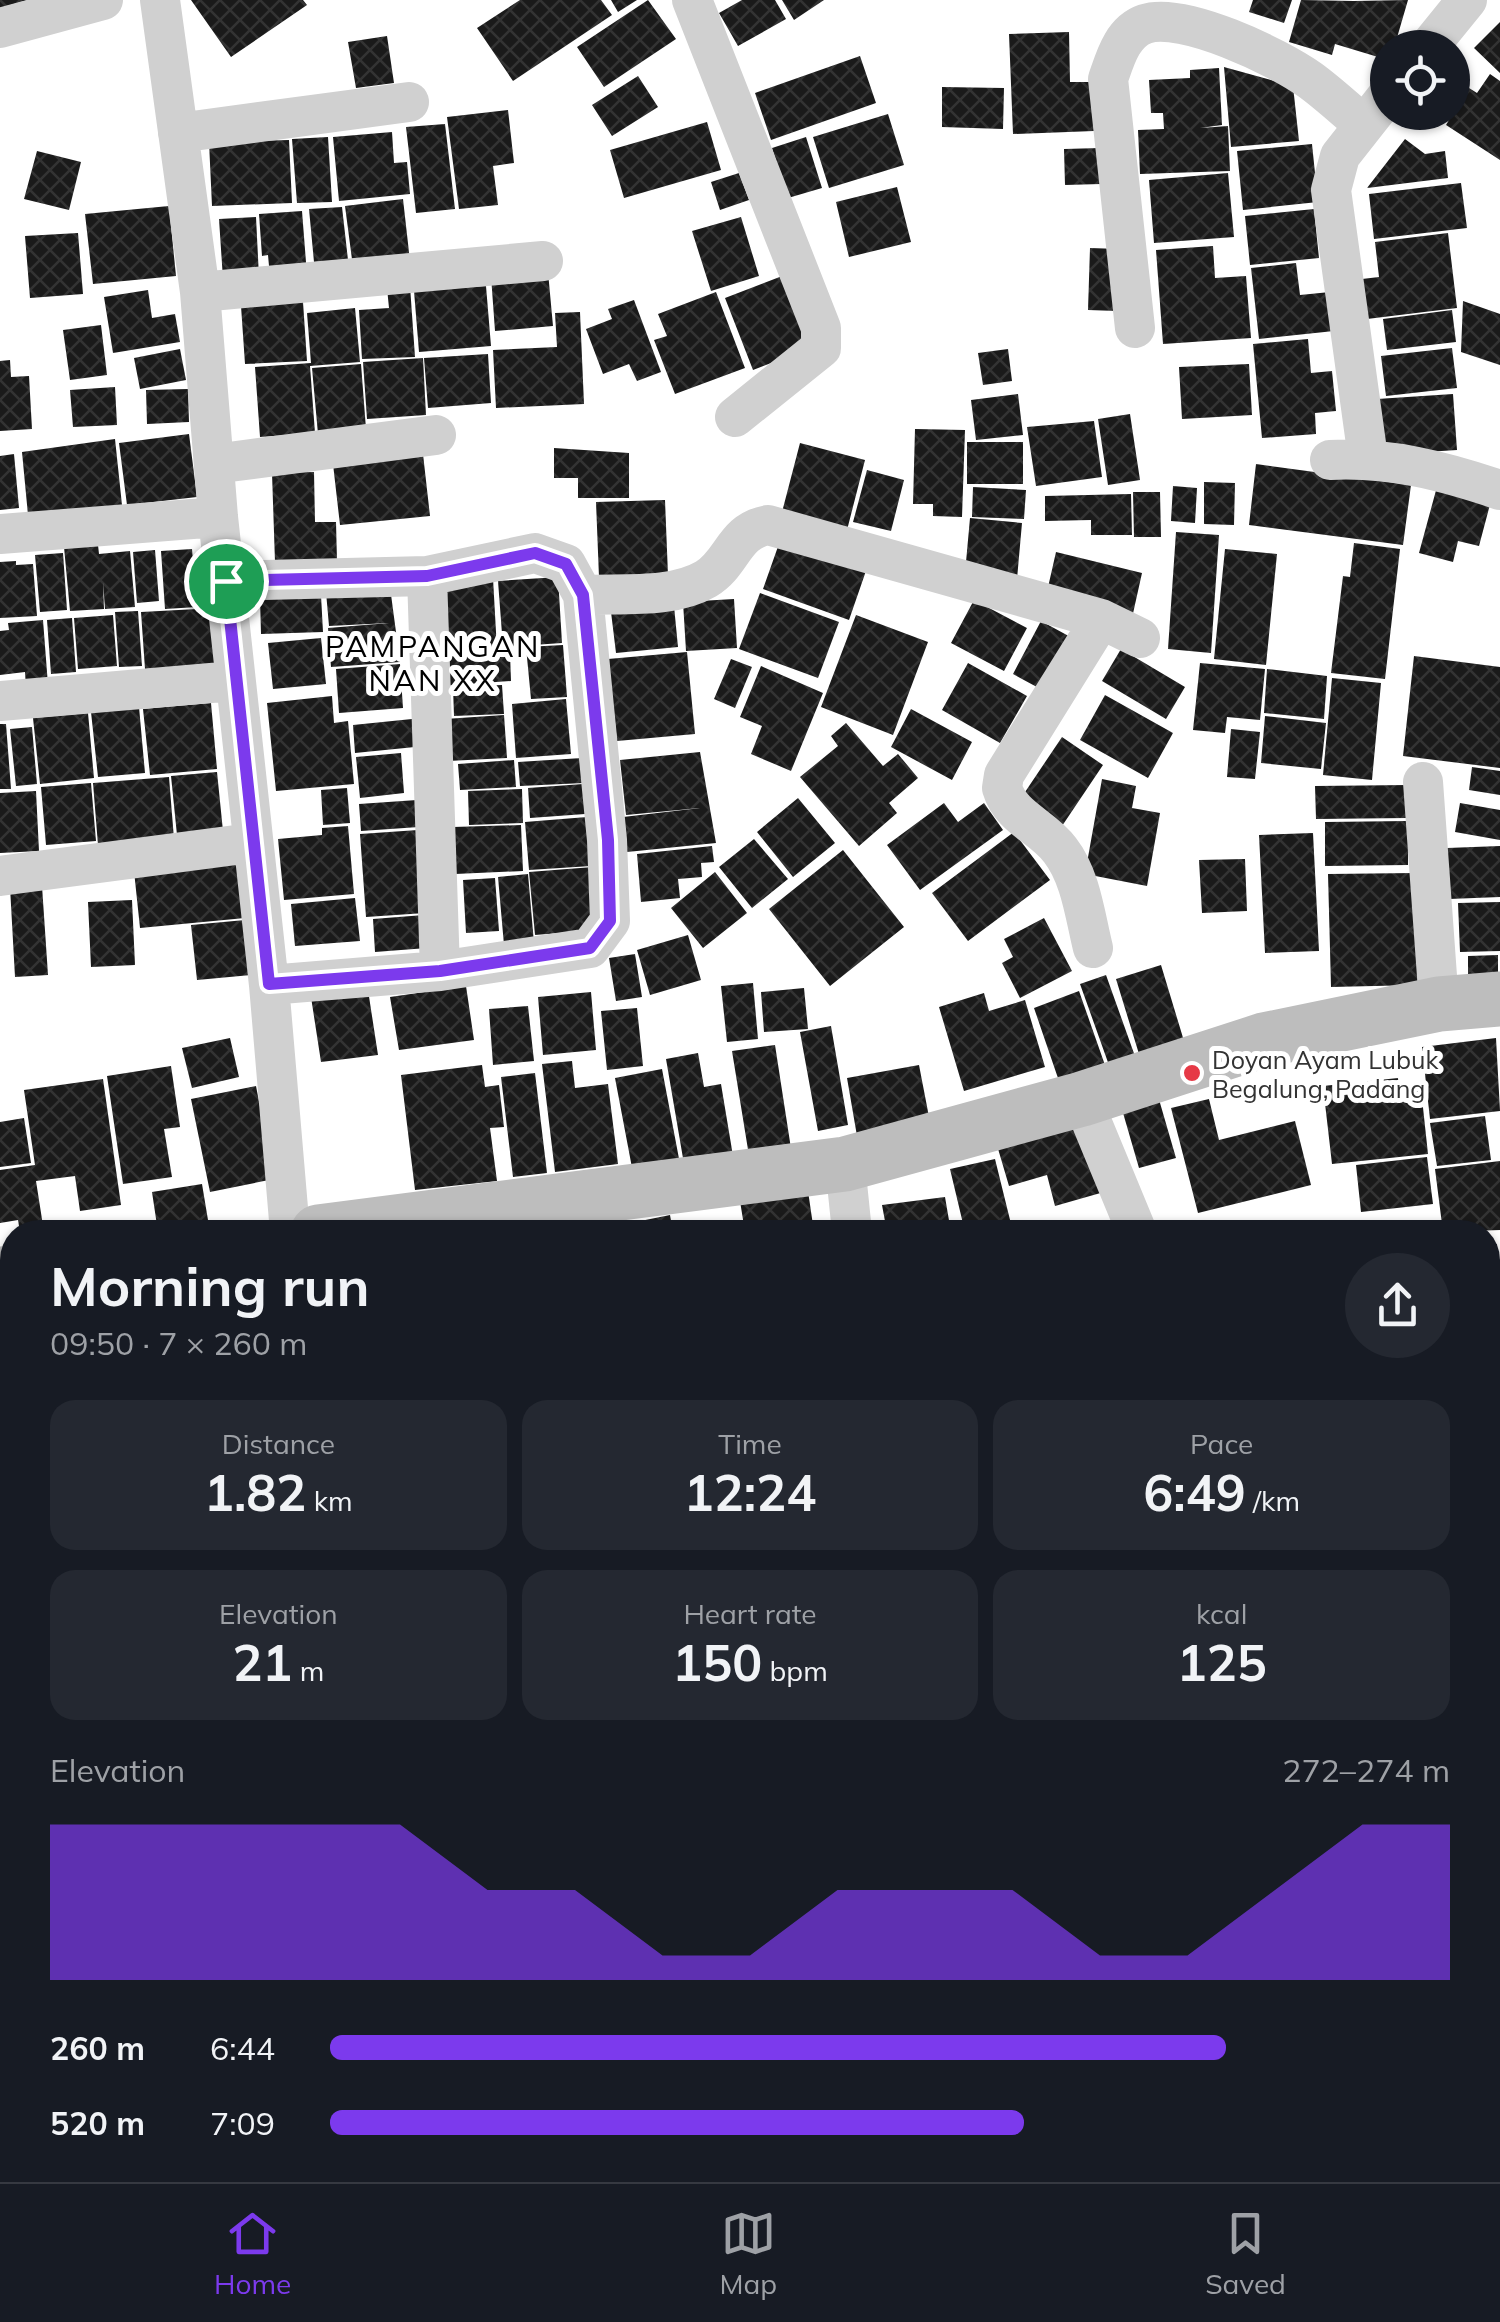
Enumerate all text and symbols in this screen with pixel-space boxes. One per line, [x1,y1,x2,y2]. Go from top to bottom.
map controls [1370,30,1470,130]
button: locate [1370,30,1470,130]
pin [184,539,269,624]
icon: arrive [199,554,254,609]
district label: PAMPANGAN NAN XX [325,627,541,699]
place label: Doyan Ayam Lubuk Begalung, Padang [1212,1044,1439,1104]
marker: Doyan Ayam Lubuk Begalung, Padang [1181,1062,1203,1084]
text: Morning run [50,1251,370,1320]
button: share [1345,1253,1450,1358]
text: 09:50 · 7 × 260 m [50,1323,307,1363]
text: Distance [222,1426,335,1461]
text: Time [718,1426,782,1461]
text: Pace [1190,1426,1253,1461]
text: 1.82 [204,1461,306,1524]
text: 12:24 [684,1461,816,1524]
text: 6:49 [1143,1461,1246,1524]
text: km [306,1483,353,1518]
text: /km [1246,1483,1300,1518]
text: Elevation [219,1596,338,1631]
text: Heart rate [683,1596,817,1631]
text: kcal [1196,1596,1247,1631]
text: 21 [232,1631,292,1694]
text: 150 [672,1631,762,1694]
text: 125 [1177,1631,1267,1694]
text: m [292,1653,324,1688]
text: bpm [762,1653,828,1688]
text: Elevation [50,1750,185,1790]
text: 272–274 m [1282,1750,1450,1790]
text: 260 m [50,2028,145,2068]
text: 6:44 [210,2028,275,2068]
text: 520 m [50,2103,145,2143]
text: 7:09 [210,2103,275,2143]
tab: Home [214,2206,291,2301]
tab: Map [719,2206,777,2301]
tab: Saved [1205,2206,1286,2301]

